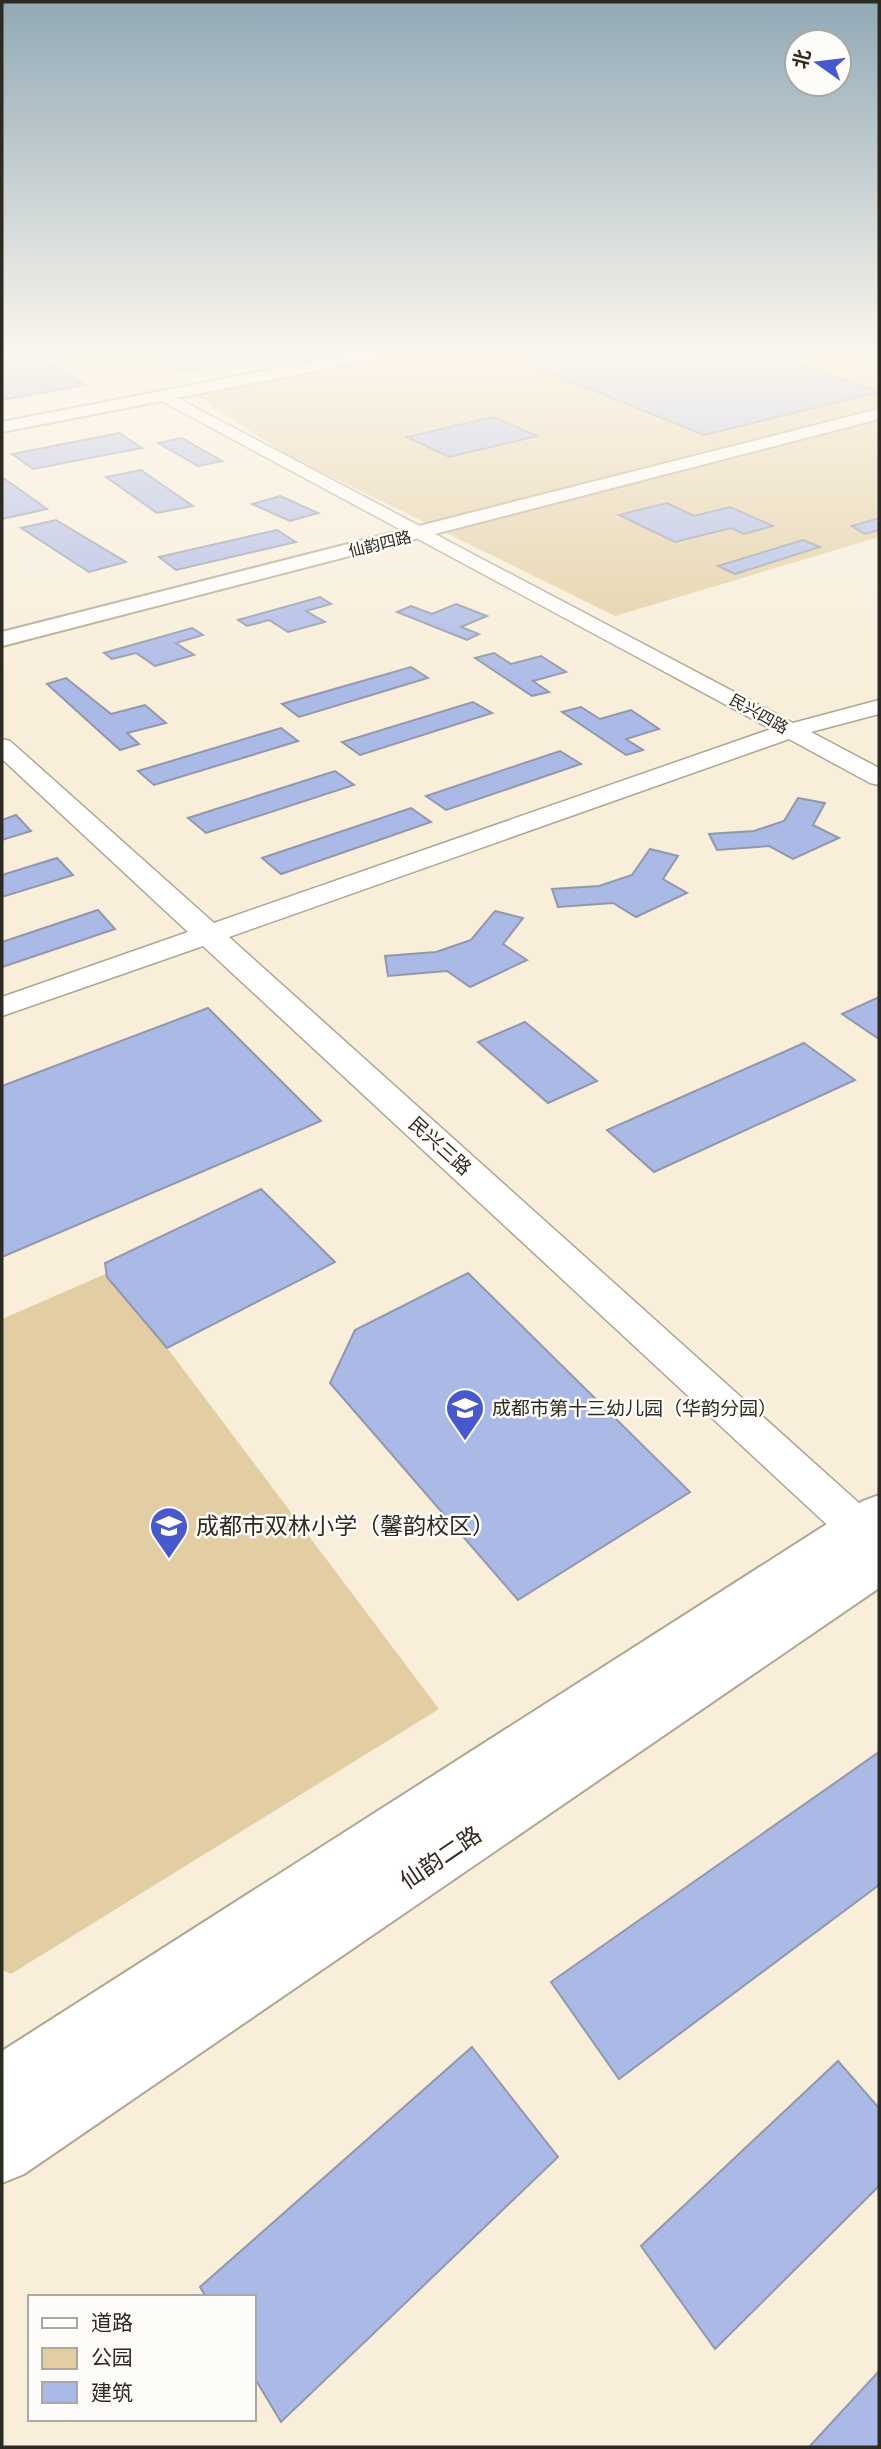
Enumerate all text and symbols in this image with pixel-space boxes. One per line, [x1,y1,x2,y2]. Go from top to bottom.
north arrow [783,28,853,98]
text: 北 [789,47,815,71]
street label: 仙韵四路 [347,527,413,561]
street label: 民兴四路 [726,690,792,738]
street label: 民兴三路 [404,1112,476,1180]
school or university icon: 成都市第十三幼儿园（华韵分园） [444,1387,486,1442]
place label: 成都市第十三幼儿园（华韵分园） [492,1397,777,1420]
school or university icon: 成都市双林小学（馨韵校区） [148,1505,190,1560]
place label: 成都市双林小学（馨韵校区） [196,1513,495,1540]
street label: 仙韵二路 [395,1821,487,1895]
legend [28,2295,256,2421]
text: 道路 [91,2311,133,2335]
text: 公园 [91,2346,133,2370]
text: 建筑 [91,2381,133,2405]

